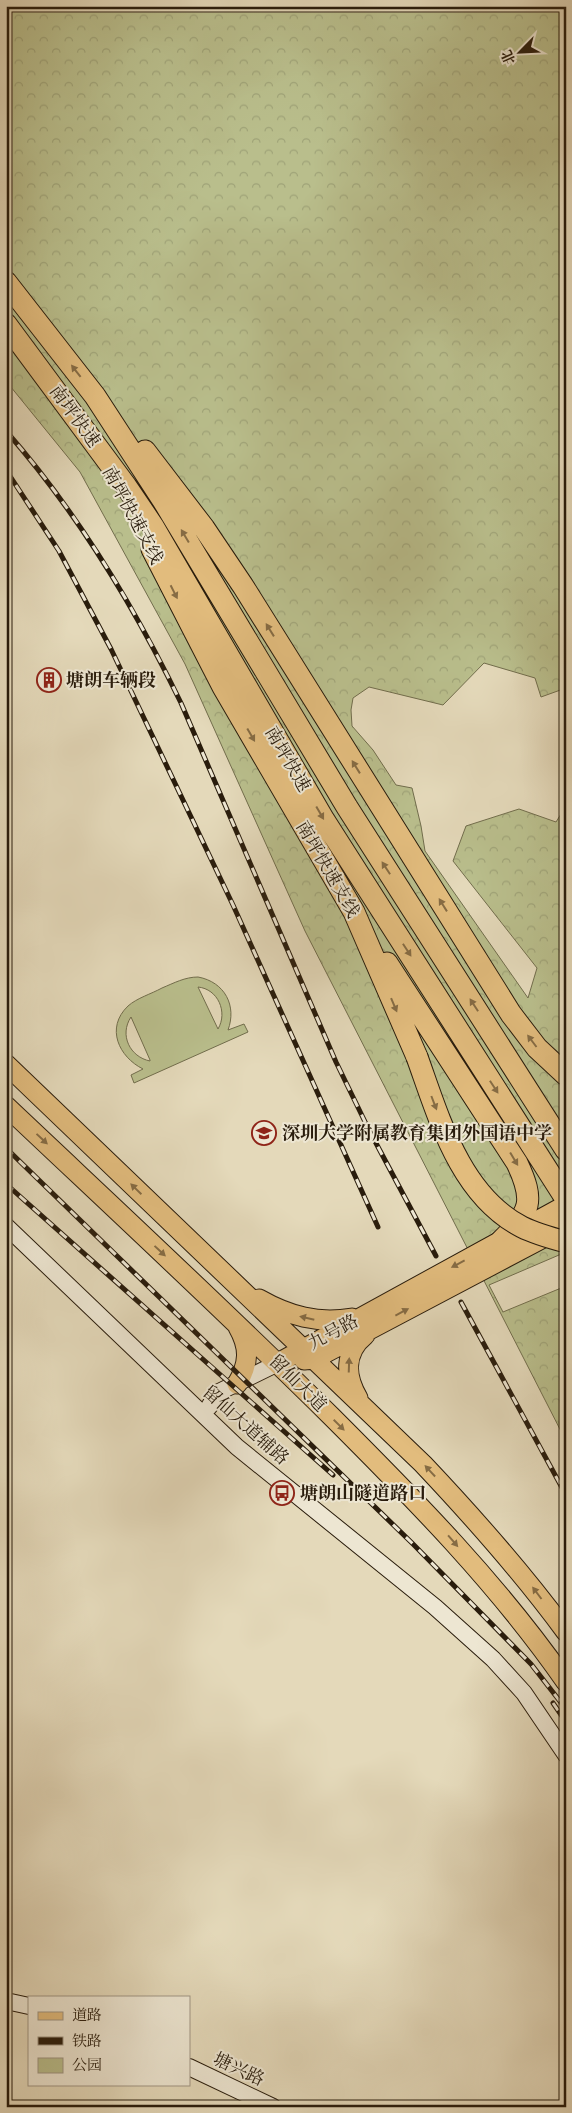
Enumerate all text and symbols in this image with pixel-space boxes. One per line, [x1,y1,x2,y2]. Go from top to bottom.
north arrow [494,28,544,78]
text: 北 [498,47,519,67]
one-way arrow [70,365,81,378]
street label: 南坪快速 [45,380,105,452]
street label: 南坪快速支线 [98,462,168,568]
one-way arrow [180,529,189,542]
one-way arrow [170,585,178,599]
one-way arrow [265,623,274,636]
building icon: 塘朗车辆段 [36,667,62,693]
place label: 塘朗车辆段 [66,669,156,691]
street label: 南坪快速 [260,722,316,796]
one-way arrow [246,728,255,741]
one-way arrow [352,761,361,774]
one-way arrow [315,806,324,819]
street label: 南坪快速支线 [291,817,365,921]
one-way arrow [382,862,391,875]
one-way arrow [438,898,447,912]
one-way arrow [402,943,412,956]
one-way arrow [391,998,399,1012]
one-way arrow [469,999,478,1012]
one-way arrow [526,1035,537,1048]
one-way arrow [490,1080,499,1093]
one-way arrow [430,1096,438,1111]
school or university icon: 深圳大学附属教育集团外国语中学 [251,1120,277,1146]
place label: 深圳大学附属教育集团外国语中学 [282,1122,552,1144]
one-way arrow [35,1133,47,1145]
one-way arrow [509,1152,518,1165]
one-way arrow [130,1183,142,1195]
one-way arrow [153,1245,165,1257]
one-way arrow [452,1260,465,1269]
one-way arrow [395,1308,409,1316]
street label: 九号路 [304,1310,362,1354]
one-way arrow [300,1314,315,1322]
street label: 留仙大道 [265,1350,331,1416]
one-way arrow [345,1356,353,1372]
street label: 留仙大道辅路 [199,1381,293,1469]
one-way arrow [333,1418,345,1430]
one-way arrow [424,1466,436,1478]
bus stop icon: 塘朗山隧道路口 [269,1480,295,1506]
place label: 塘朗山隧道路口 [300,1482,426,1504]
one-way arrow [447,1534,459,1546]
one-way arrow [532,1586,542,1600]
legend [28,1996,190,2086]
text: 道路 [72,2006,102,2024]
text: 铁路 [72,2032,102,2050]
street label: 塘兴路 [210,2048,268,2090]
text: 公园 [72,2056,102,2074]

